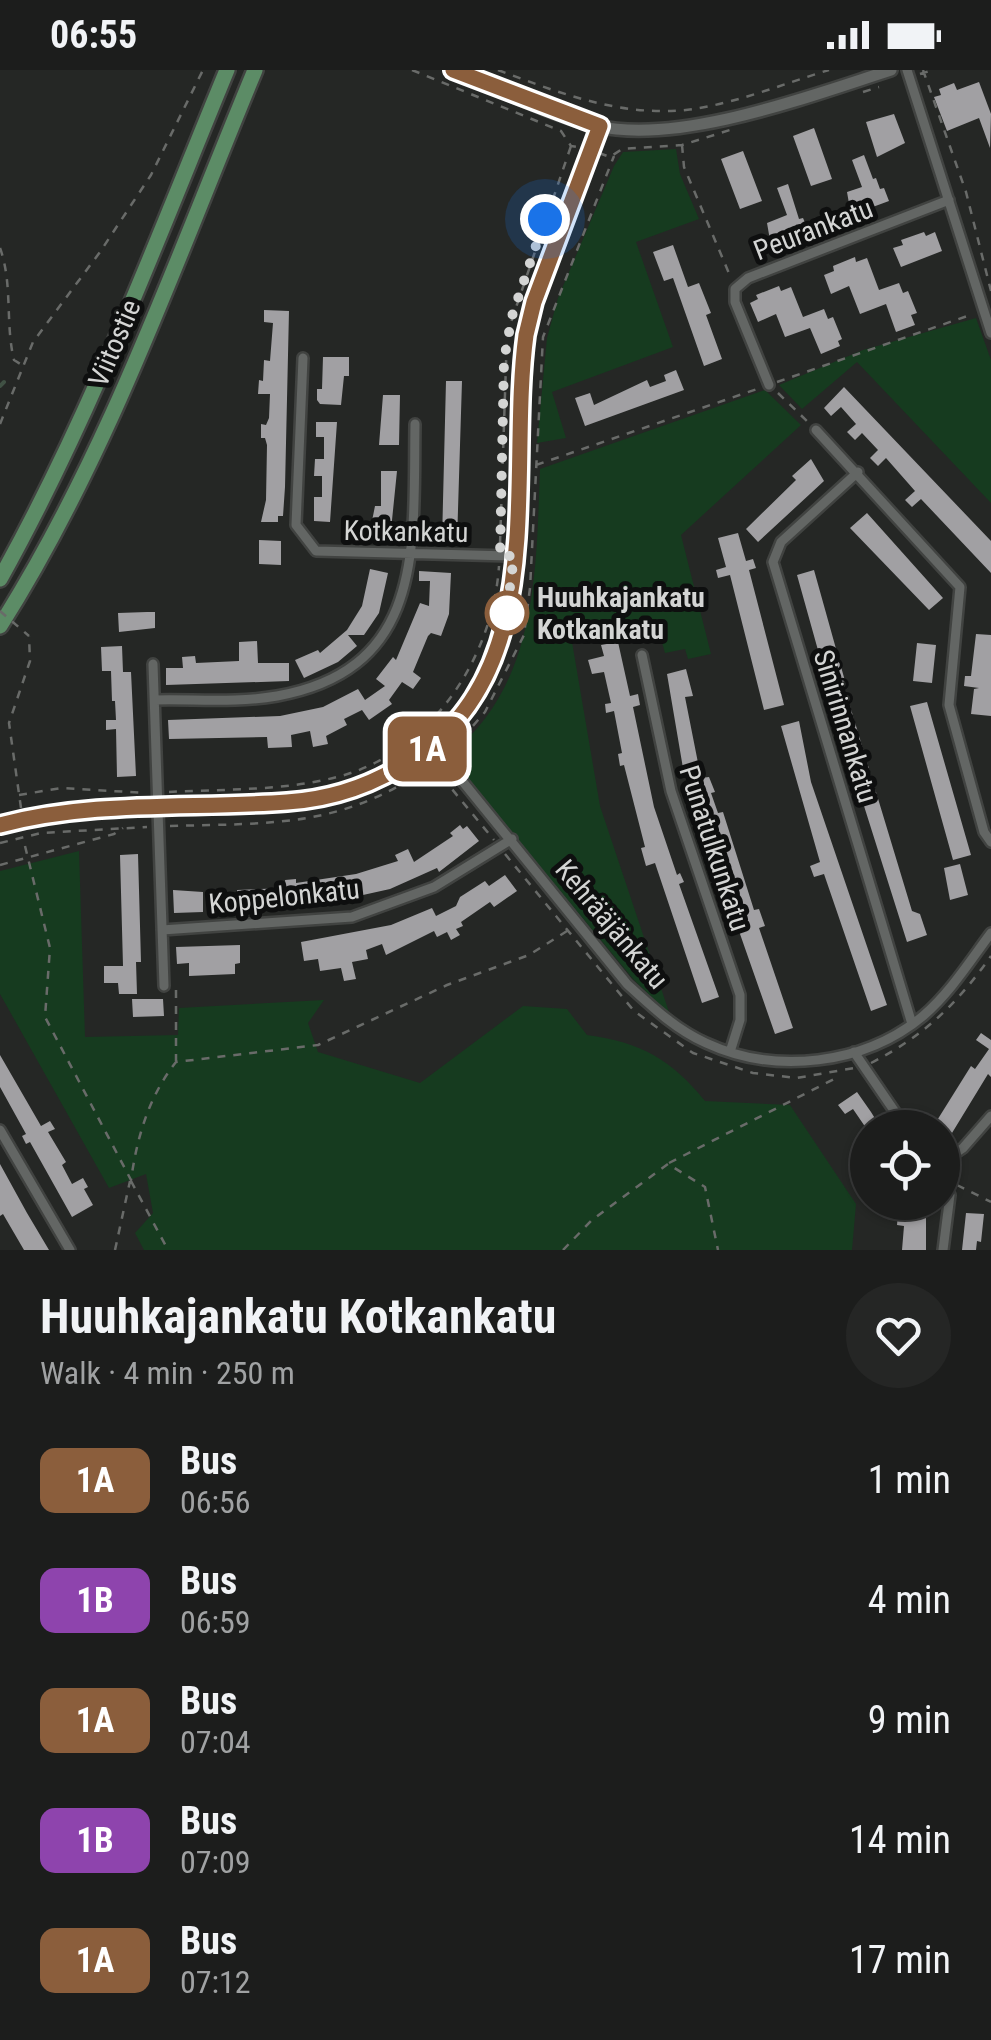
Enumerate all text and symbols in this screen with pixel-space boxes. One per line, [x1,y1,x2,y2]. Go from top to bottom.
text: 06:55 [50,13,137,57]
street label: Peurankatu [749,192,877,267]
your location [520,194,570,244]
street label: Viitostie [81,295,147,392]
street label: Kotkankatu [343,514,469,549]
place label: Huuhkajankatu Kotkankatu [537,581,705,646]
marker: Huuhkajankatu Kotkankatu [486,592,528,634]
street label: Sinirinnankatu [807,646,884,806]
line badge: 1A [382,716,472,782]
text: 1A [408,729,446,770]
street label: Punatulkunkatu [672,761,757,935]
street label: Kehrääjänkatu [548,853,675,995]
street label: Koppelonkatu [207,872,361,921]
map controls [850,1110,960,1220]
button: locate [850,1110,960,1220]
button: heart [846,1283,951,1388]
text: Huuhkajankatu Kotkankatu [40,1288,556,1345]
text: Walk · 4 min · 250 m [40,1354,295,1392]
text: Bus [180,1439,237,1483]
text: 1 min [868,1458,951,1502]
text: 1A [76,1460,114,1501]
text: 06:56 [180,1483,251,1521]
text: Bus [180,1559,237,1603]
text: 4 min [868,1578,951,1622]
text: 1B [76,1580,114,1621]
text: 06:59 [180,1603,251,1641]
text: Bus [180,1679,237,1723]
text: 9 min [868,1698,951,1742]
text: 1A [76,1700,114,1741]
text: 07:04 [180,1723,251,1761]
text: Bus [180,1799,237,1843]
text: 14 min [849,1818,951,1862]
text: 1B [76,1820,114,1861]
text: 07:09 [180,1843,251,1881]
text: Bus [180,1919,237,1963]
text: 17 min [849,1938,951,1982]
text: 1A [76,1940,114,1981]
text: 07:12 [180,1963,251,2001]

